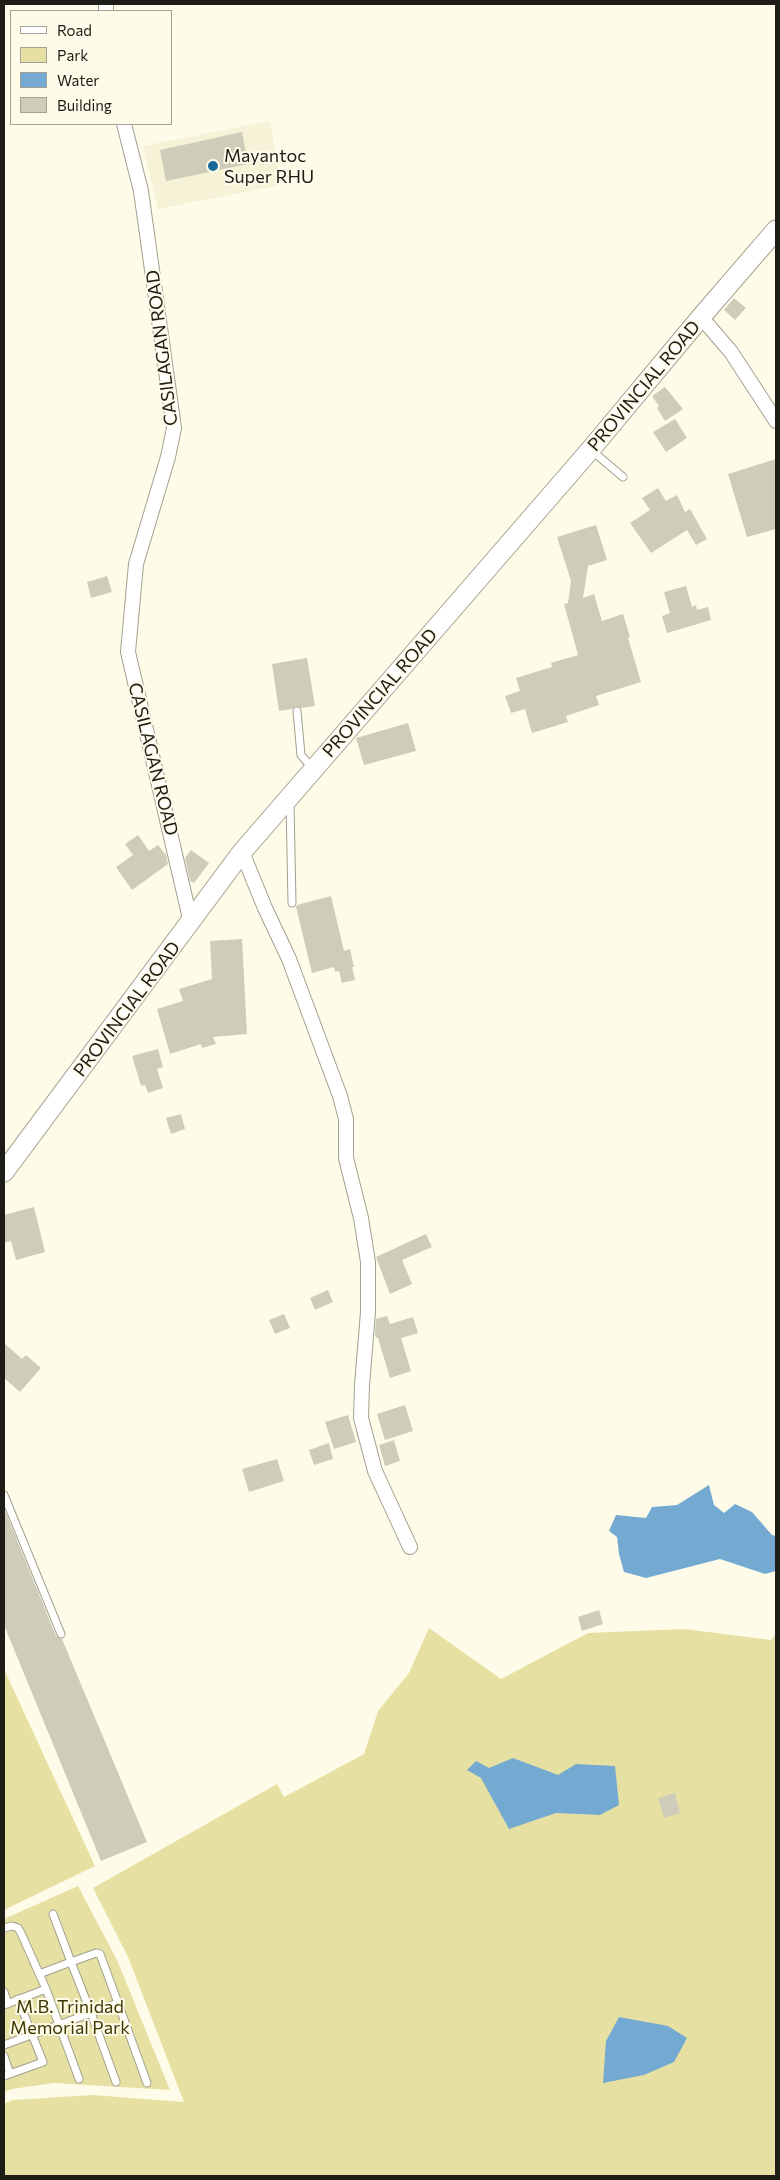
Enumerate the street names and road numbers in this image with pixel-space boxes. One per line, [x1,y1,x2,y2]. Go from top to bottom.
street label: CASILAGAN ROAD [142,269,182,427]
street label: PROVINCIAL ROAD [583,316,705,456]
street label: PROVINCIAL ROAD [318,624,442,762]
street label: CASILAGAN ROAD [124,680,182,838]
street label: PROVINCIAL ROAD [69,937,185,1081]

